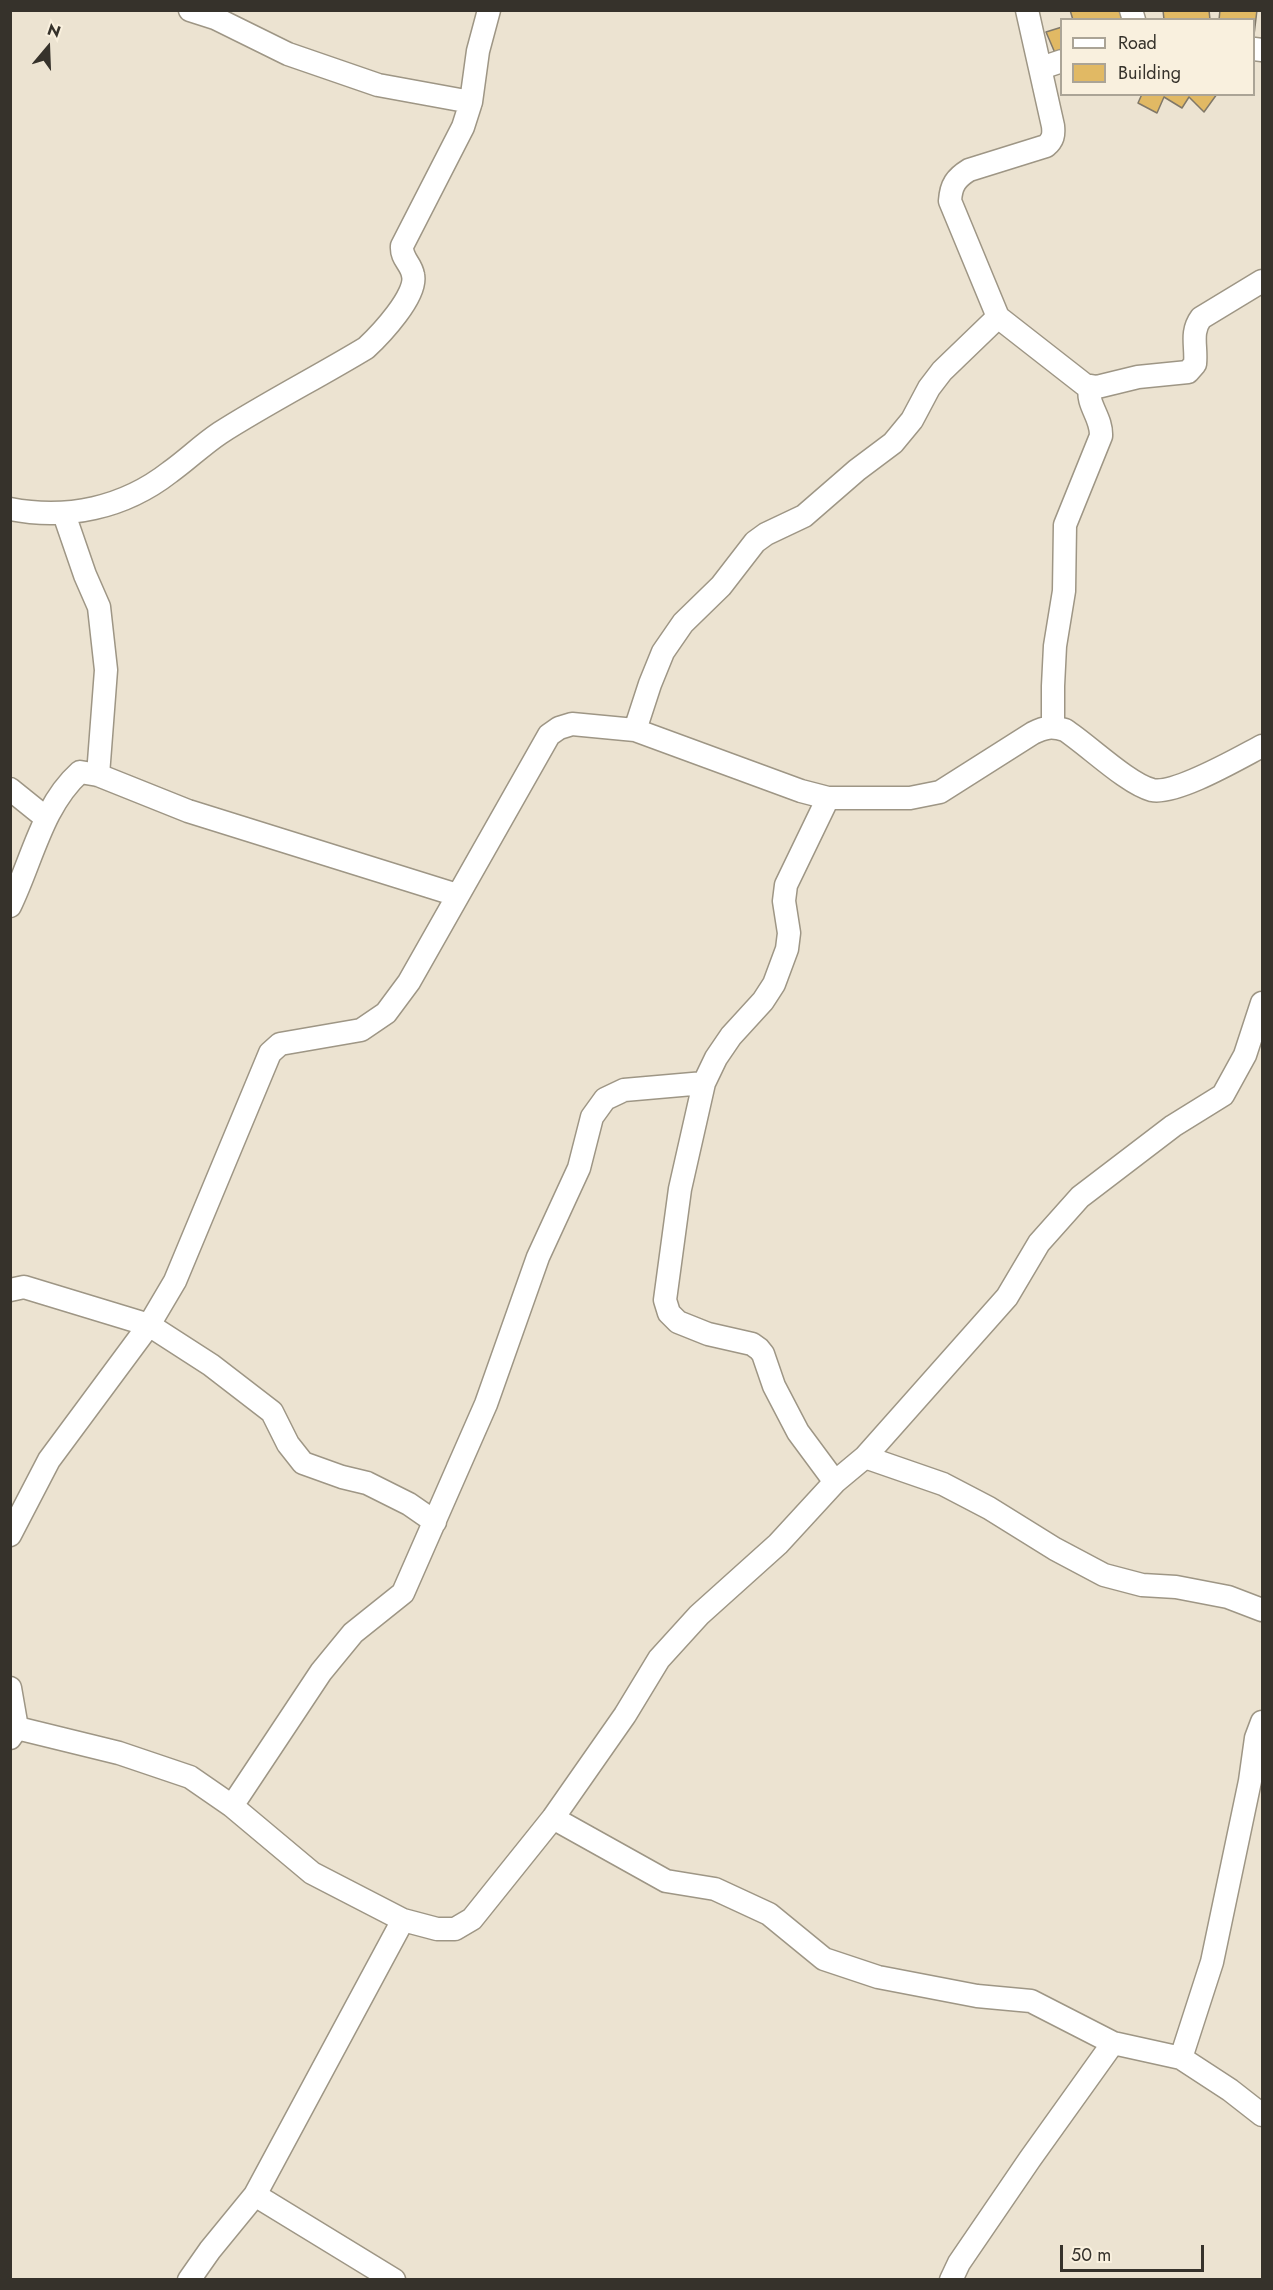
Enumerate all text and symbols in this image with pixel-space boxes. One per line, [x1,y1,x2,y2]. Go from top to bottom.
north arrow [18,18,78,78]
text: N [44,18,64,43]
legend [1060,18,1255,96]
text: Road [1118,30,1157,56]
text: Building [1118,60,1181,86]
scale bar [1063,2233,1207,2271]
text: 50 m [1071,2242,1111,2268]

